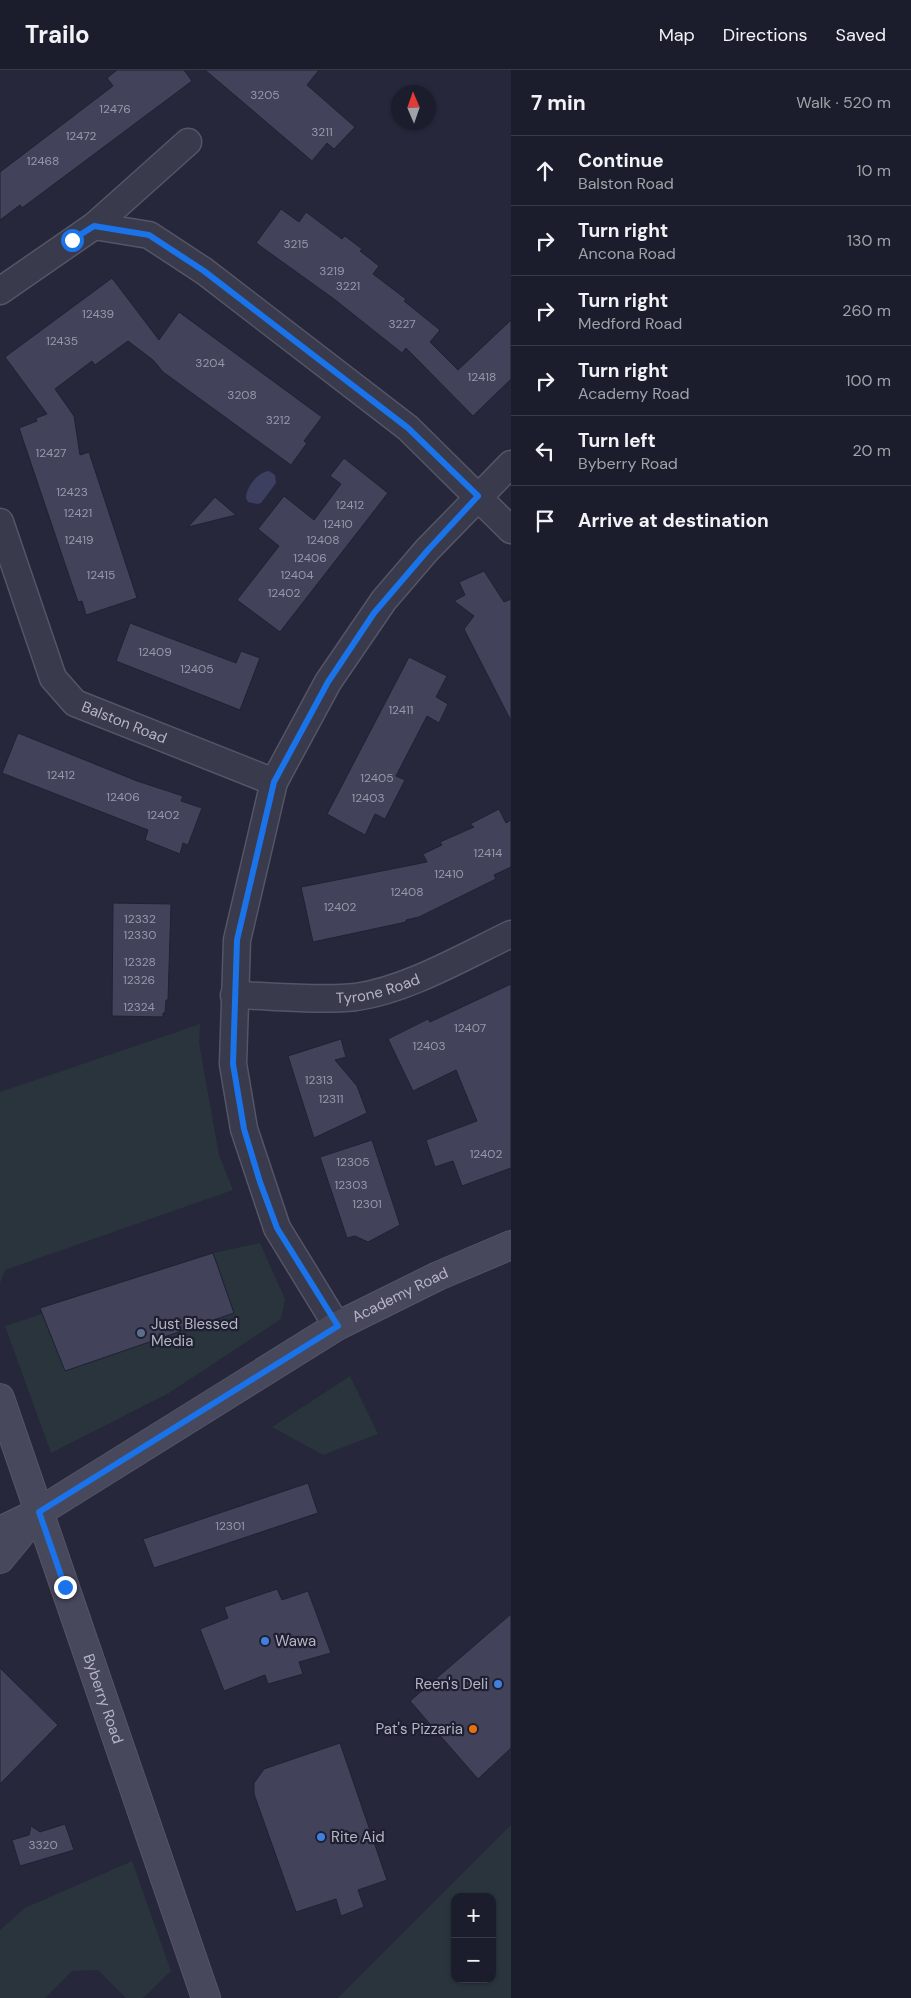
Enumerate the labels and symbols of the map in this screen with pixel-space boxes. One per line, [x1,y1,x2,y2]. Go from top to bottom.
north arrow [391,85,436,130]
house number: 3205 [250,87,280,103]
house number: 12476 [99,101,131,117]
house number: 3211 [311,124,333,140]
house number: 12472 [66,128,96,144]
house number: 12468 [27,153,59,169]
route start [61,229,84,252]
house number: 3215 [283,236,309,252]
house number: 3219 [319,263,345,279]
house number: 3221 [336,278,360,294]
house number: 12439 [82,306,114,322]
house number: 3227 [388,316,416,332]
house number: 12435 [46,333,78,349]
house number: 3204 [195,355,225,371]
house number: 12418 [468,369,496,385]
house number: 3208 [227,387,257,403]
house number: 3212 [266,412,290,428]
house number: 12427 [36,445,66,461]
house number: 12423 [56,484,88,500]
house number: 12412 [336,497,364,513]
house number: 12421 [64,505,92,521]
house number: 12410 [323,516,353,532]
house number: 12419 [64,532,94,548]
house number: 12408 [306,532,340,548]
house number: 12406 [293,550,327,566]
house number: 12415 [87,567,115,583]
house number: 12404 [280,567,314,583]
house number: 12402 [268,585,300,601]
house number: 12409 [138,644,172,660]
house number: 12405 [180,661,214,677]
street label: Balston Road [79,697,170,748]
house number: 12411 [388,702,414,718]
house number: 12412 [47,767,75,783]
house number: 12405 [360,770,394,786]
house number: 12406 [106,789,140,805]
house number: 12403 [351,790,385,806]
house number: 12402 [147,807,179,823]
house number: 12414 [474,845,502,861]
house number: 12410 [434,866,464,882]
house number: 12408 [390,884,424,900]
house number: 12402 [324,899,356,915]
house number: 12332 [124,911,156,927]
house number: 12330 [123,927,157,943]
house number: 12328 [124,954,156,970]
street label: Tyrone Road [335,969,423,1008]
house number: 12326 [123,972,155,988]
house number: 12324 [123,999,155,1015]
house number: 12407 [454,1020,486,1036]
house number: 12403 [412,1038,446,1054]
house number: 12313 [305,1072,333,1088]
house number: 12311 [318,1091,344,1107]
house number: 12402 [470,1146,502,1162]
house number: 12305 [336,1154,370,1170]
house number: 12303 [334,1177,368,1193]
house number: 12301 [352,1196,382,1212]
street label: Academy Road [349,1263,451,1327]
place label: Just Blessed Media [151,1314,238,1351]
marker: Just Blessed Media [135,1327,147,1339]
house number: 12301 [215,1518,245,1534]
route end [54,1576,77,1599]
place label: Wawa [275,1631,316,1651]
marker: Wawa [259,1635,271,1647]
street label: Byberry Road [79,1651,128,1746]
place label: Reen's Deli [415,1674,488,1694]
marker: Reen's Deli [492,1678,504,1690]
place label: Pat's Pizzaria [375,1719,463,1739]
marker: Pat's Pizzaria [467,1723,479,1735]
place label: Rite Aid [331,1827,385,1847]
marker: Rite Aid [315,1831,327,1843]
house number: 3320 [28,1837,58,1853]

